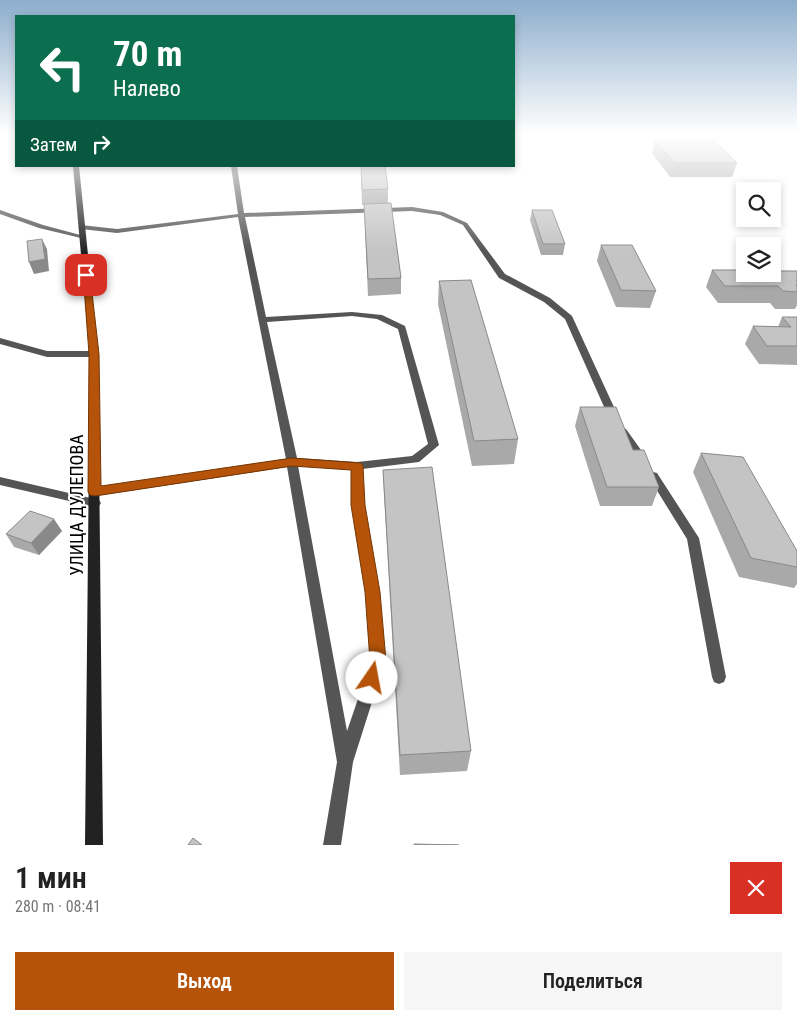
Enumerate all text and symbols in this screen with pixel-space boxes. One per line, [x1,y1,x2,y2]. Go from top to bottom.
text: 70 m [113,34,182,75]
icon: left [30,35,95,100]
text: Налево [113,76,181,101]
icon: right [87,130,115,158]
text: Затем [30,133,77,156]
map controls [736,182,781,282]
button: search [736,182,781,227]
button: layers [736,237,781,282]
pin [65,254,107,296]
icon: arrive [72,261,100,289]
street label: УЛИЦА ДУЛЕПОВА [66,434,87,576]
position arrow [345,651,397,703]
text: 1 мин [15,860,87,895]
button: close [730,862,782,914]
text: 280 m · 08:41 [15,897,101,916]
button: Выход [15,952,394,1010]
button: Поделиться [404,952,782,1010]

